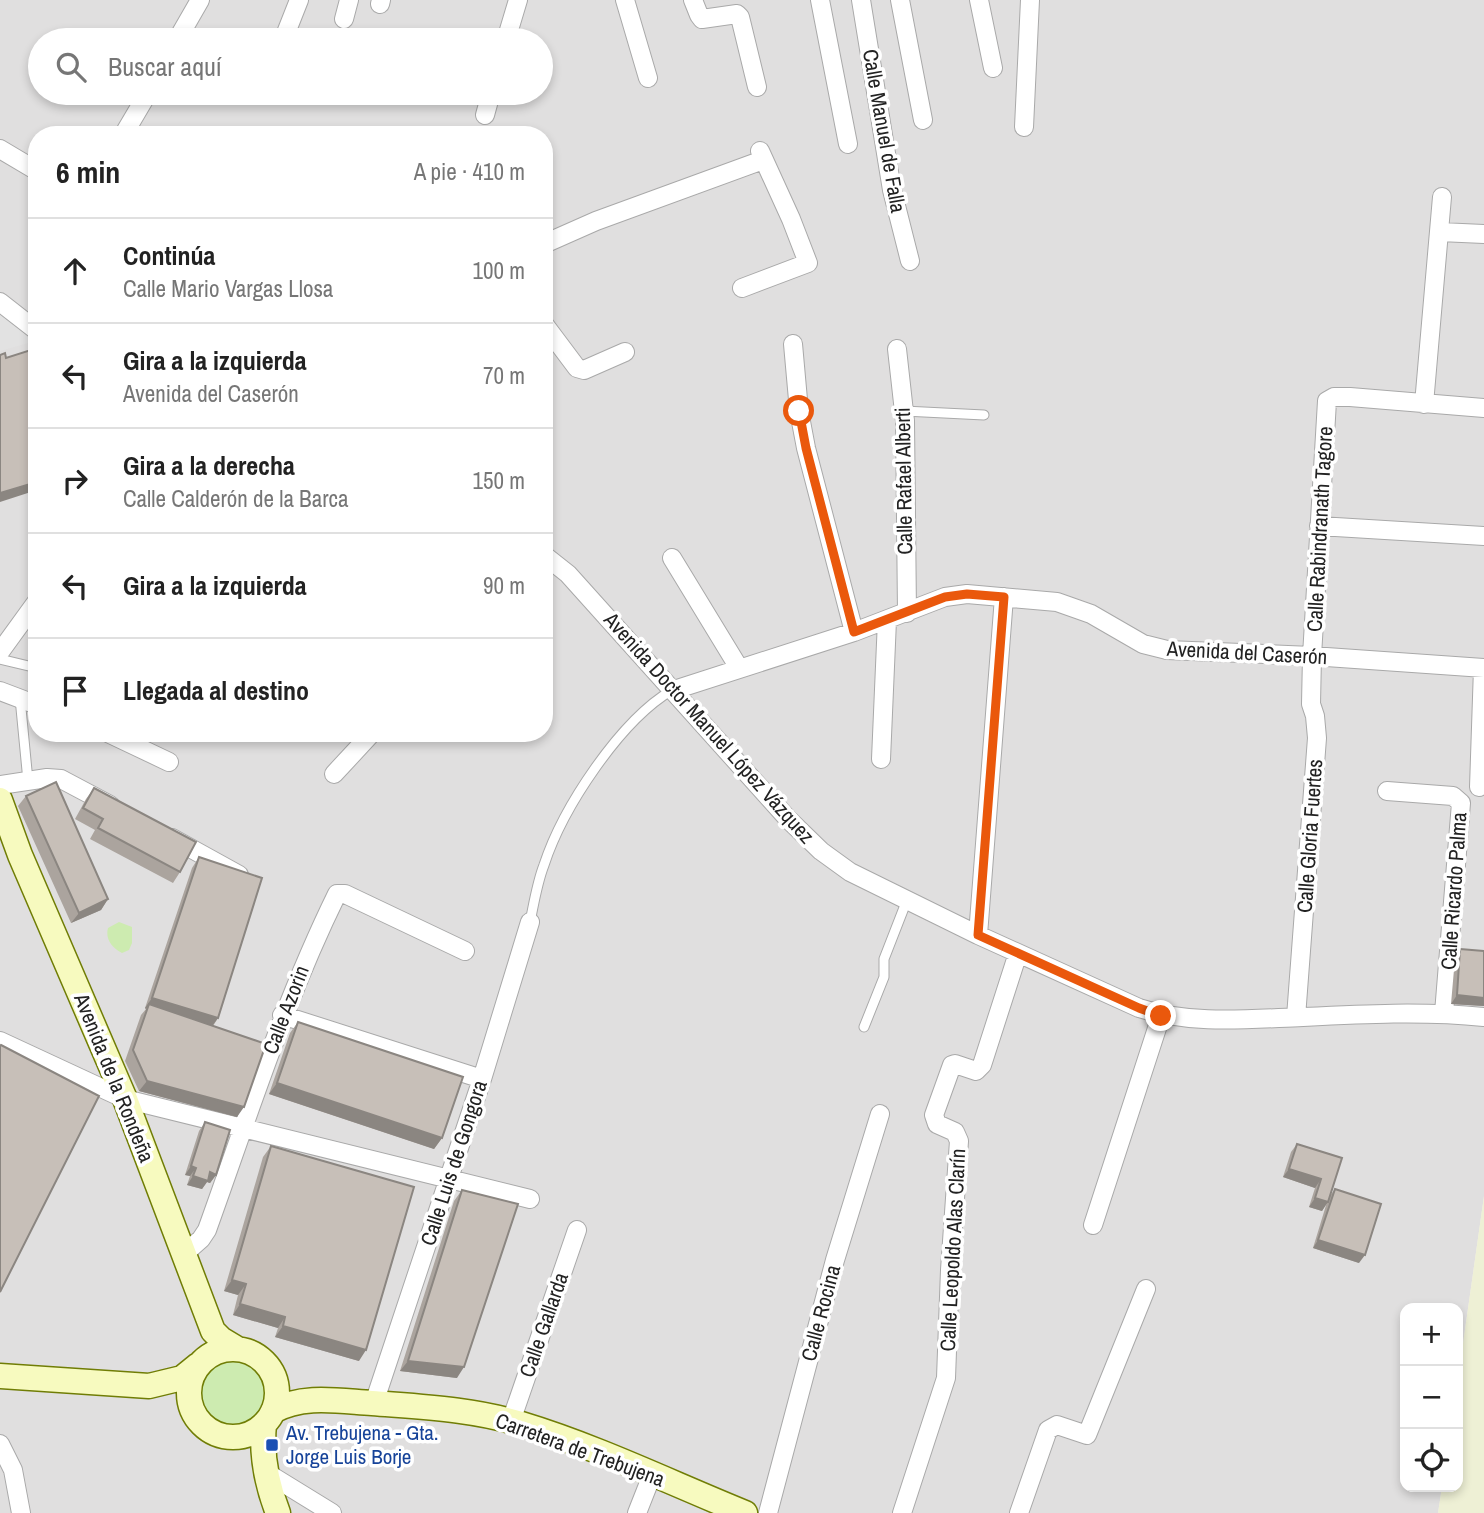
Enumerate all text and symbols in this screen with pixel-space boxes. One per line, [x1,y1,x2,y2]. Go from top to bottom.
search box [28,28,553,105]
street label: Calle Manuel de Falla [856,47,913,215]
icon: search [52,48,90,86]
text: Buscar aquí [108,49,222,84]
text: 6 min [56,152,120,192]
text: A pie · 410 m [414,156,525,187]
text: Continúa [123,238,215,273]
icon: ahead [56,252,94,290]
text: 100 m [473,255,525,286]
text: Calle Mario Vargas Llosa [123,273,333,304]
text: Gira a la izquierda [123,343,307,378]
icon: left [56,357,94,395]
text: 70 m [483,360,525,391]
text: Avenida del Caserón [123,378,299,409]
route start [783,395,814,426]
street label: Calle Rafael Alberti [888,407,919,555]
street label: Calle Rabindranath Tagore [1300,425,1339,633]
text: Gira a la derecha [123,448,295,483]
icon: right [56,462,94,500]
text: 150 m [473,465,525,496]
text: Calle Calderón de la Barca [123,483,348,514]
icon: left [56,567,94,605]
text: Gira a la izquierda [123,568,307,603]
text: 90 m [483,570,525,601]
street label: Avenida Doctor Manuel López Vázquez [597,605,821,850]
street label: Avenida del Caserón [1165,634,1328,671]
icon: arrive [56,672,94,710]
text: Llegada al destino [123,673,309,708]
street label: Calle Gloria Fuertes [1290,758,1329,914]
street label: Calle Ricardo Palma [1434,811,1474,971]
street label: Calle Azorin [255,961,316,1058]
street label: Avenida de la Rondeña [67,988,162,1167]
route end [1145,1000,1176,1031]
street label: Calle Luis de Gongora [413,1076,494,1249]
street label: Calle Leopoldo Alas Clarín [933,1148,972,1352]
street label: Calle Rocina [794,1261,847,1364]
street label: Calle Gallarda [512,1268,575,1381]
map controls [1400,1303,1463,1492]
button: + [1400,1303,1463,1366]
button: − [1400,1366,1463,1429]
street label: Carretera de Trebujena [492,1405,669,1494]
place label: Av. Trebujena - Gta. Jorge Luis Borje [285,1418,439,1471]
button: locate [1400,1429,1463,1492]
marker: Av. Trebujena - Gta. Jorge Luis Borje [264,1437,280,1453]

